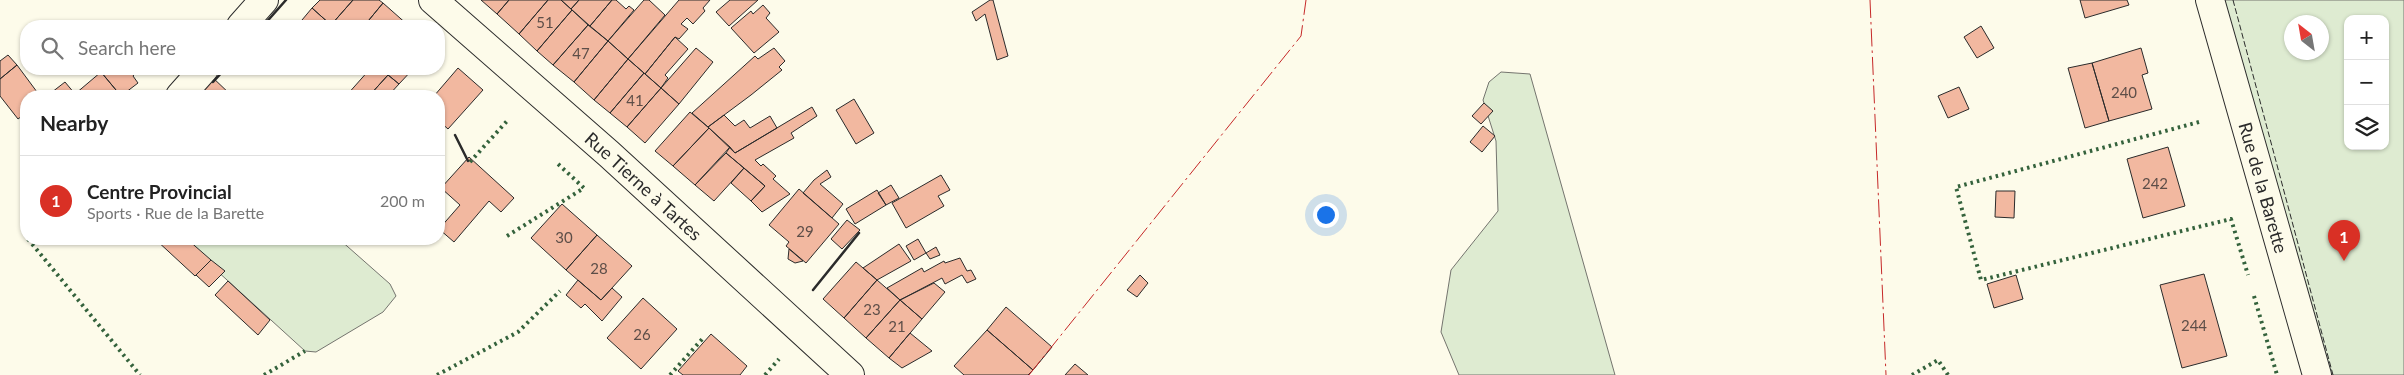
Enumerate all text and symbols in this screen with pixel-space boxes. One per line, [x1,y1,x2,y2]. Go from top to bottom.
house number: 51 [536,13,554,31]
north arrow [2284,15,2329,60]
map controls [2344,15,2389,150]
button: + [2344,15,2389,60]
search box [20,20,445,75]
icon: search [38,34,66,62]
text: Search here [78,36,176,59]
house number: 47 [572,44,590,62]
button: − [2344,60,2389,105]
house number: 240 [2111,83,2137,101]
house number: 41 [626,91,644,109]
button: layers [2344,105,2389,150]
text: Nearby [40,110,108,135]
street label: Rue de la Barette [2234,120,2293,255]
street label: Rue Tierne à Tartes [581,127,707,245]
house number: 242 [2142,174,2168,192]
text: Centre Provincial [87,180,232,203]
text: 1 [51,191,61,210]
text: 200 m [380,191,425,210]
your location [1313,202,1339,228]
text: Sports · Rue de la Barette [87,203,264,222]
pin: 1 [2328,220,2360,261]
house number: 29 [796,222,814,240]
house number: 30 [555,228,573,246]
house number: 28 [590,259,608,277]
house number: 23 [863,300,881,318]
house number: 244 [2181,316,2207,334]
house number: 21 [888,317,906,335]
house number: 26 [633,325,651,343]

